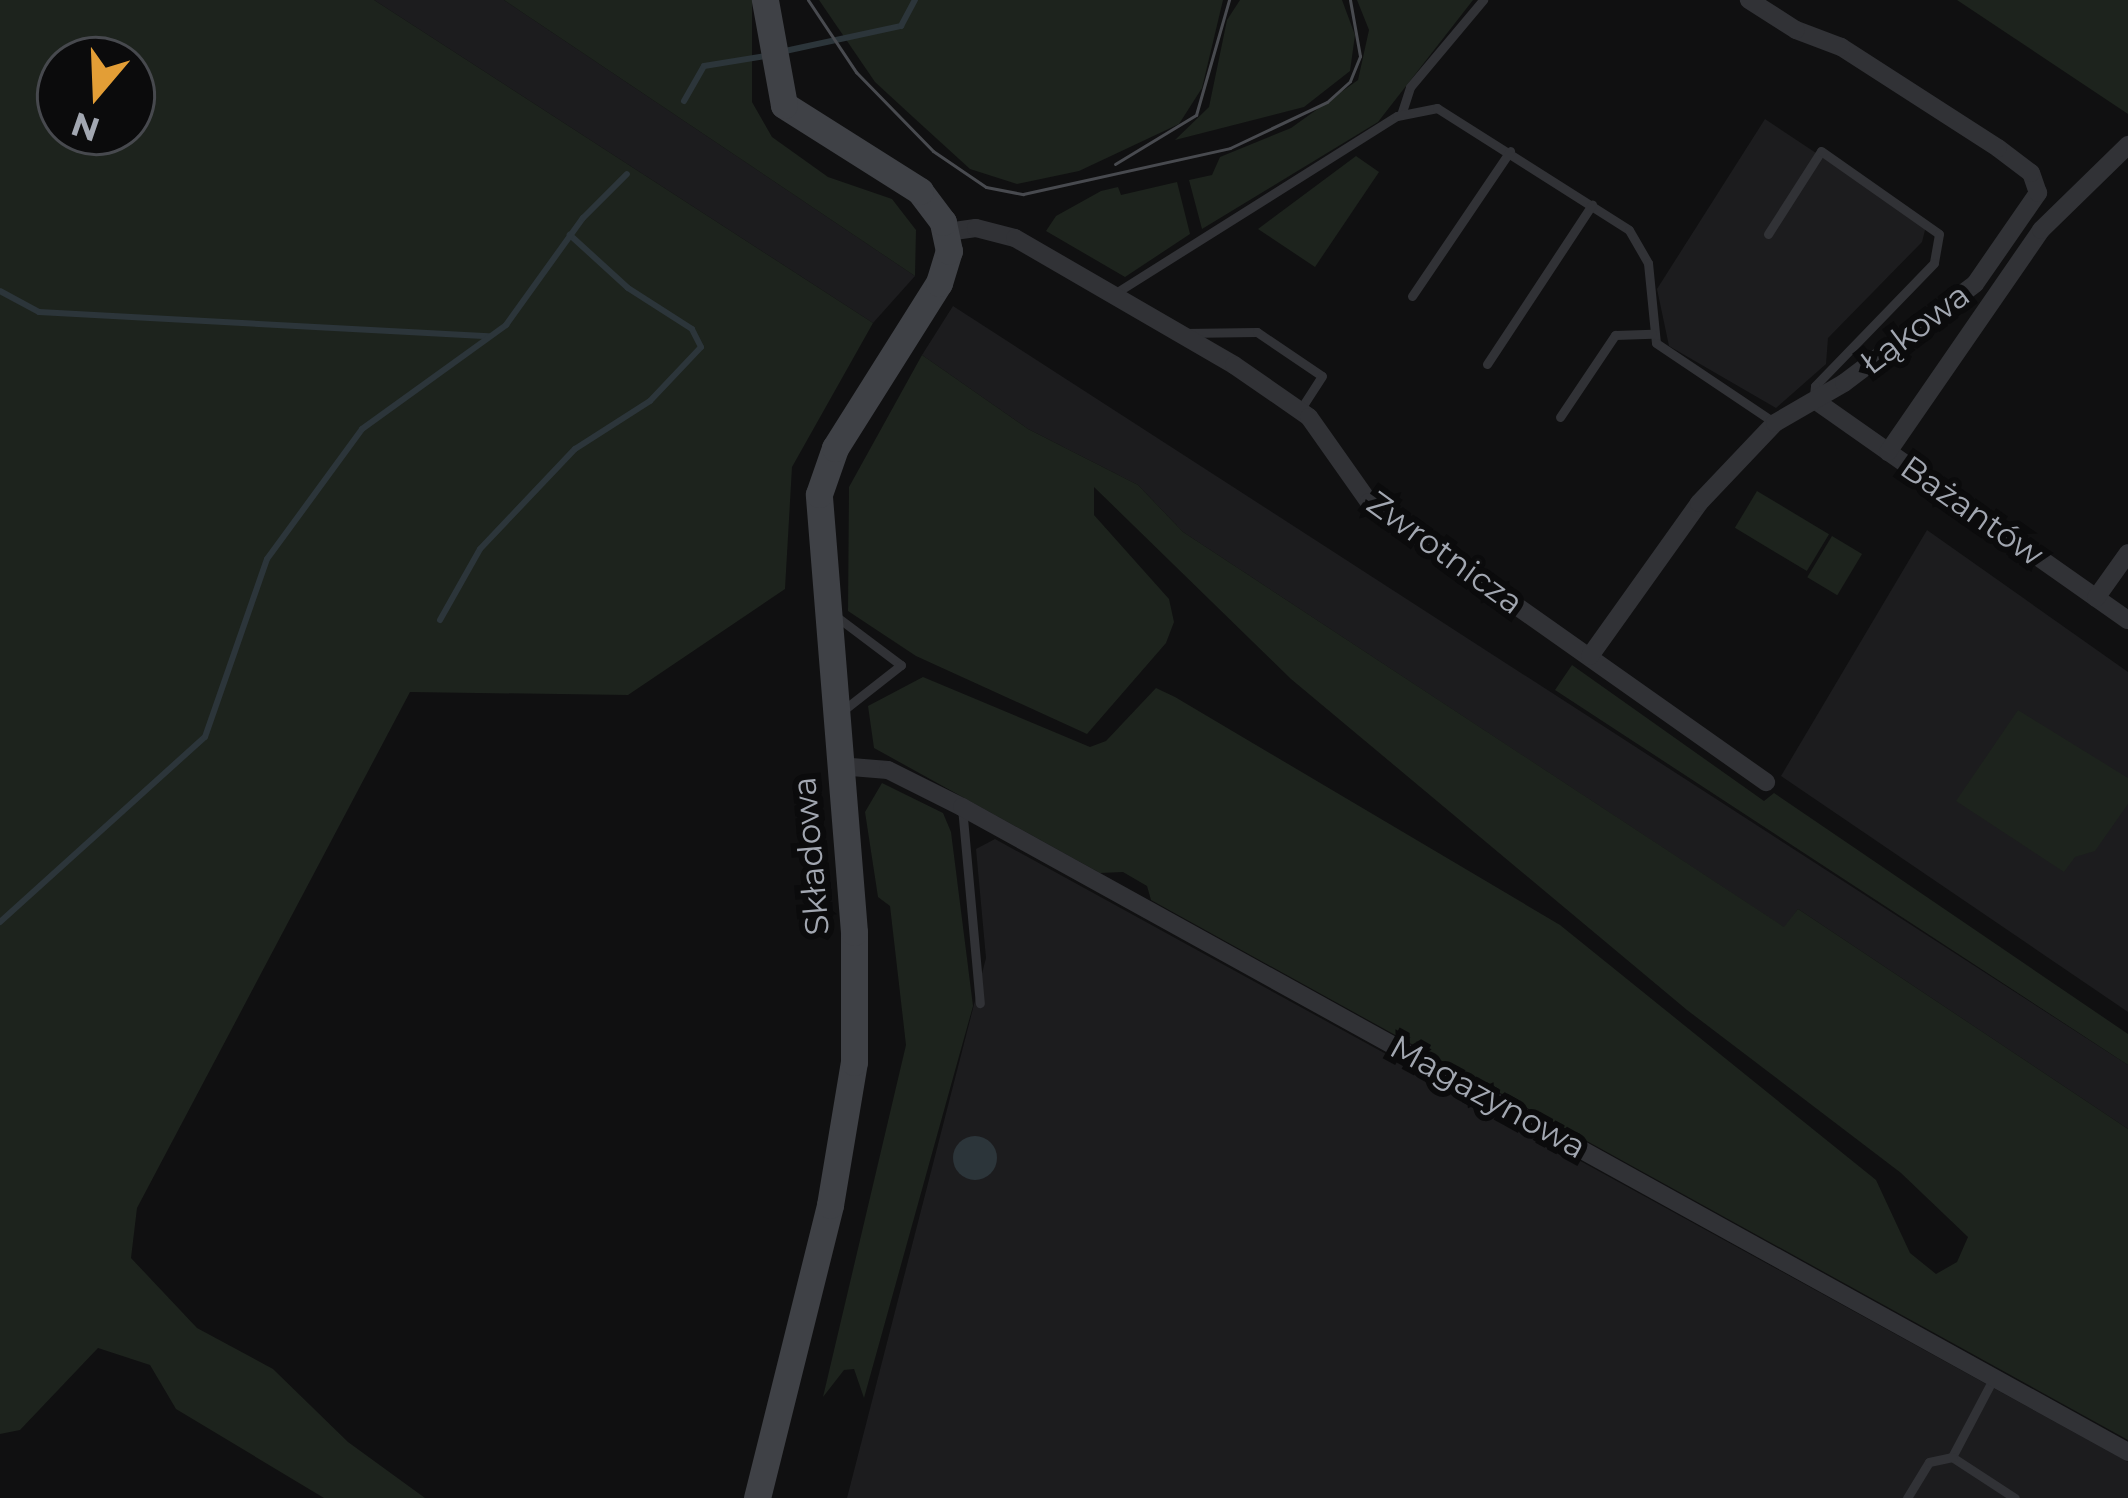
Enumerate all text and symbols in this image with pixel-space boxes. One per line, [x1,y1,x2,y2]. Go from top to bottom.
north arrow [36,36,156,156]
text: N [66,104,104,150]
street label: Łąkowa [1853,275,1977,383]
street label: Bażantów [1893,447,2051,575]
street label: Zwrotnicza [1359,483,1531,623]
street label: Składowa [784,775,838,937]
street label: Magazynowa [1383,1027,1593,1167]

